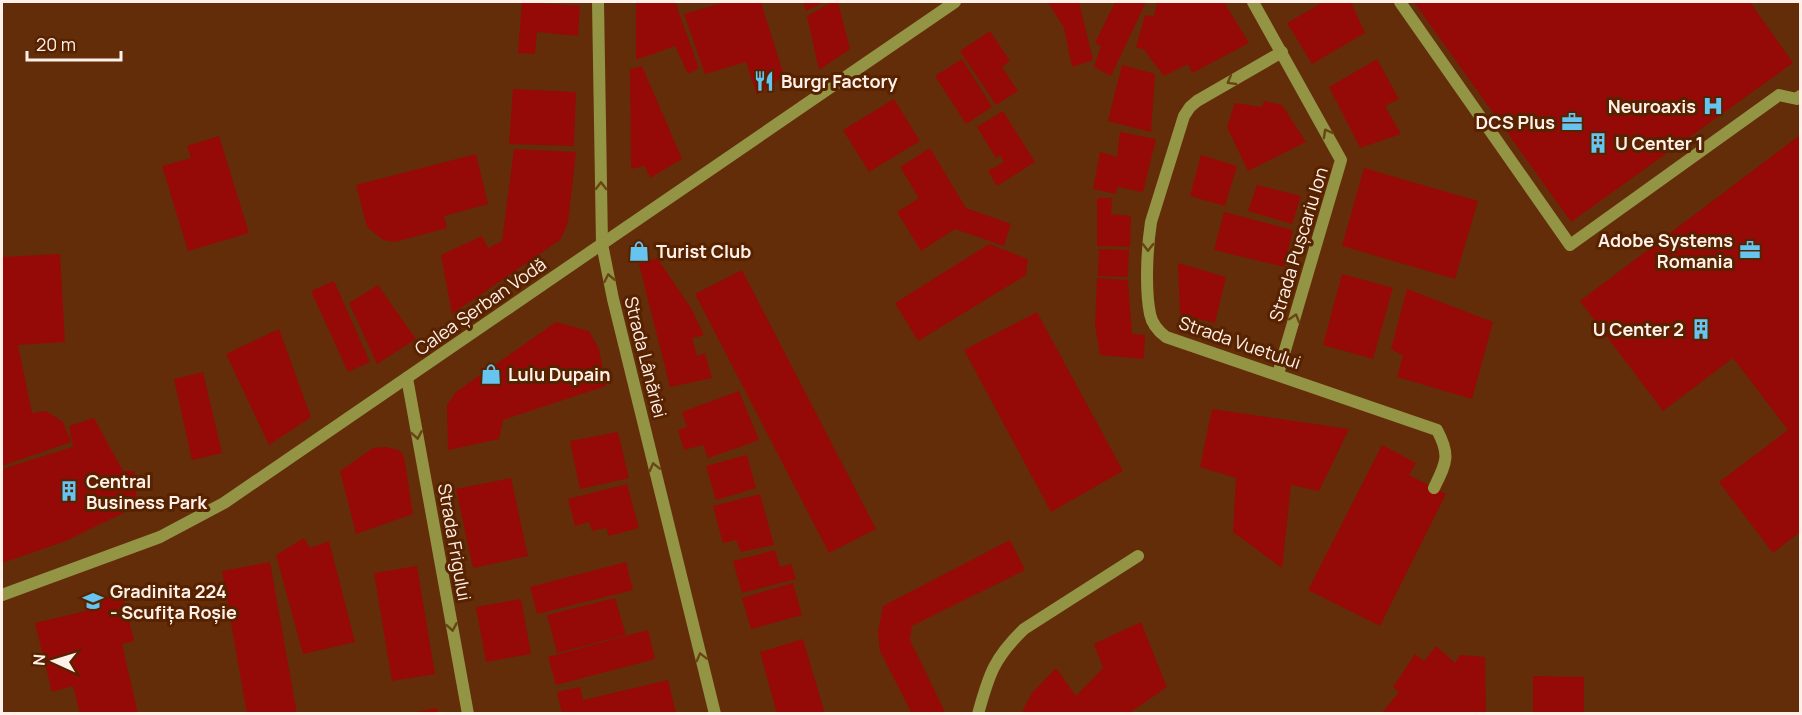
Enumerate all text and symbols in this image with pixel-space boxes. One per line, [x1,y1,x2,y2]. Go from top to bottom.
scale bar [27,24,122,62]
text: 20 m [36,32,76,56]
restaurant icon: Burgr Factory [752,69,776,93]
place label: Burgr Factory [781,69,897,93]
one-way arrow [1227,74,1237,85]
place label: Neuroaxis [1608,94,1696,118]
hospital icon: Neuroaxis [1701,94,1725,118]
place label: DCS Plus [1476,110,1555,134]
office icon: DCS Plus [1560,110,1584,134]
one-way arrow [1323,129,1334,139]
building icon: U Center 1 [1586,131,1610,155]
place label: U Center 1 [1615,131,1703,155]
street label: Strada Pușcariu Ion [1263,164,1333,324]
one-way arrow [595,181,607,190]
place label: Adobe Systems Romania [1598,228,1733,273]
office icon: Adobe Systems Romania [1738,238,1762,262]
shop icon: Turist Club [627,239,651,263]
place label: Turist Club [656,239,751,263]
one-way arrow [1142,242,1155,251]
street label: Calea Șerban Vodă [410,252,550,360]
one-way arrow [603,273,616,283]
street label: Strada Lânăriei [619,294,673,420]
street label: Strada Vuetului [1176,310,1304,374]
one-way arrow [1288,313,1300,324]
place label: U Center 2 [1593,317,1684,341]
building icon: U Center 2 [1689,317,1713,341]
shop icon: Lulu Dupain [479,362,503,386]
place label: Lulu Dupain [508,362,610,386]
one-way arrow [410,430,423,440]
one-way arrow [649,463,662,473]
place label: Central Business Park [86,469,208,514]
building icon: Central Business Park [57,479,81,503]
street label: Strada Frigului [433,481,477,603]
place label: Gradinita 224 - Scufița Roșie [110,579,237,625]
school or university icon: Gradinita 224 - Scufița Roșie [81,589,105,613]
one-way arrow [446,622,458,632]
north arrow [24,631,84,691]
one-way arrow [695,652,708,662]
text: N [28,653,50,666]

